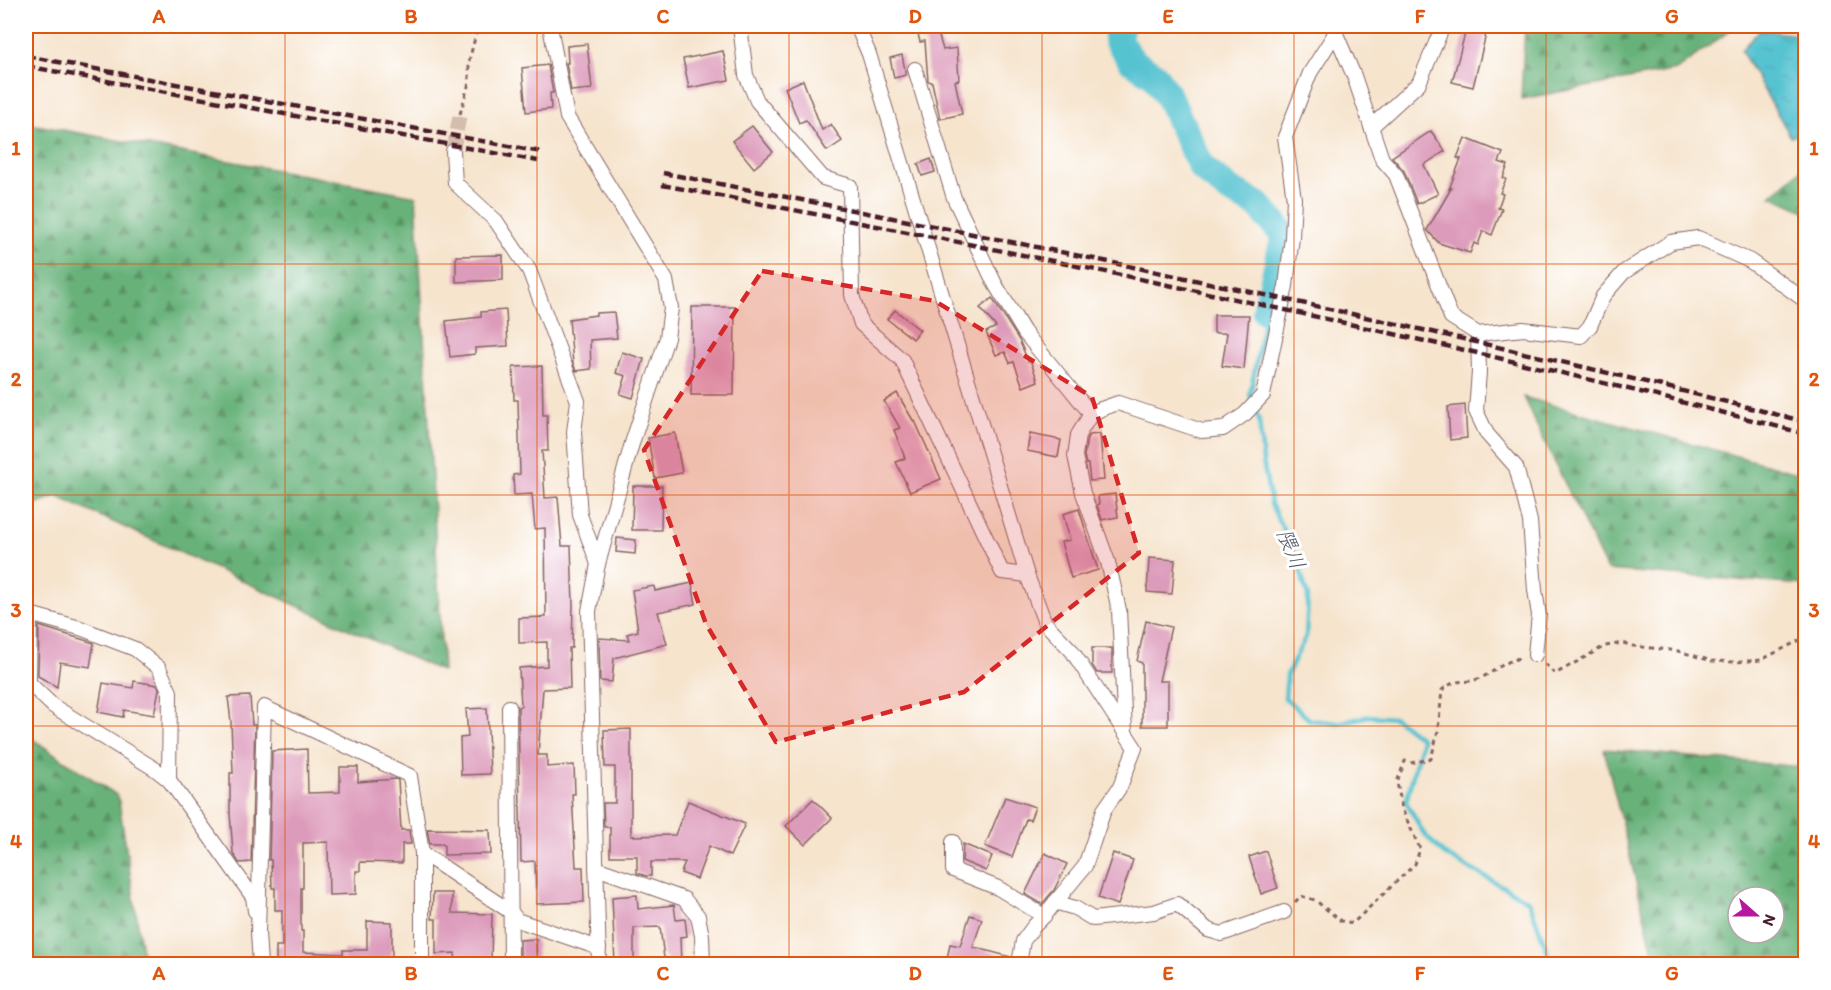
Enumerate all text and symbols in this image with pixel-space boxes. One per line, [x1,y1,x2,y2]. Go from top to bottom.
text: A [152,4,166,28]
text: B [405,4,418,28]
text: C [657,4,670,28]
text: D [908,4,922,28]
text: E [1162,4,1174,28]
text: F [1415,4,1426,28]
text: G [1665,4,1679,28]
text: 1 [11,136,21,160]
text: 1 [1809,136,1819,160]
text: 2 [11,367,22,391]
text: 2 [1809,367,1820,391]
water label: 隈川 [1272,525,1311,573]
text: 3 [11,598,22,622]
text: 3 [1809,598,1820,622]
text: 4 [10,829,22,853]
text: 4 [1808,829,1820,853]
north arrow [1726,885,1786,945]
text: N [1759,912,1780,929]
text: A [152,961,166,985]
text: B [405,961,418,985]
text: C [657,961,670,985]
text: D [908,961,922,985]
text: E [1162,961,1174,985]
text: F [1415,961,1426,985]
text: G [1665,961,1679,985]

